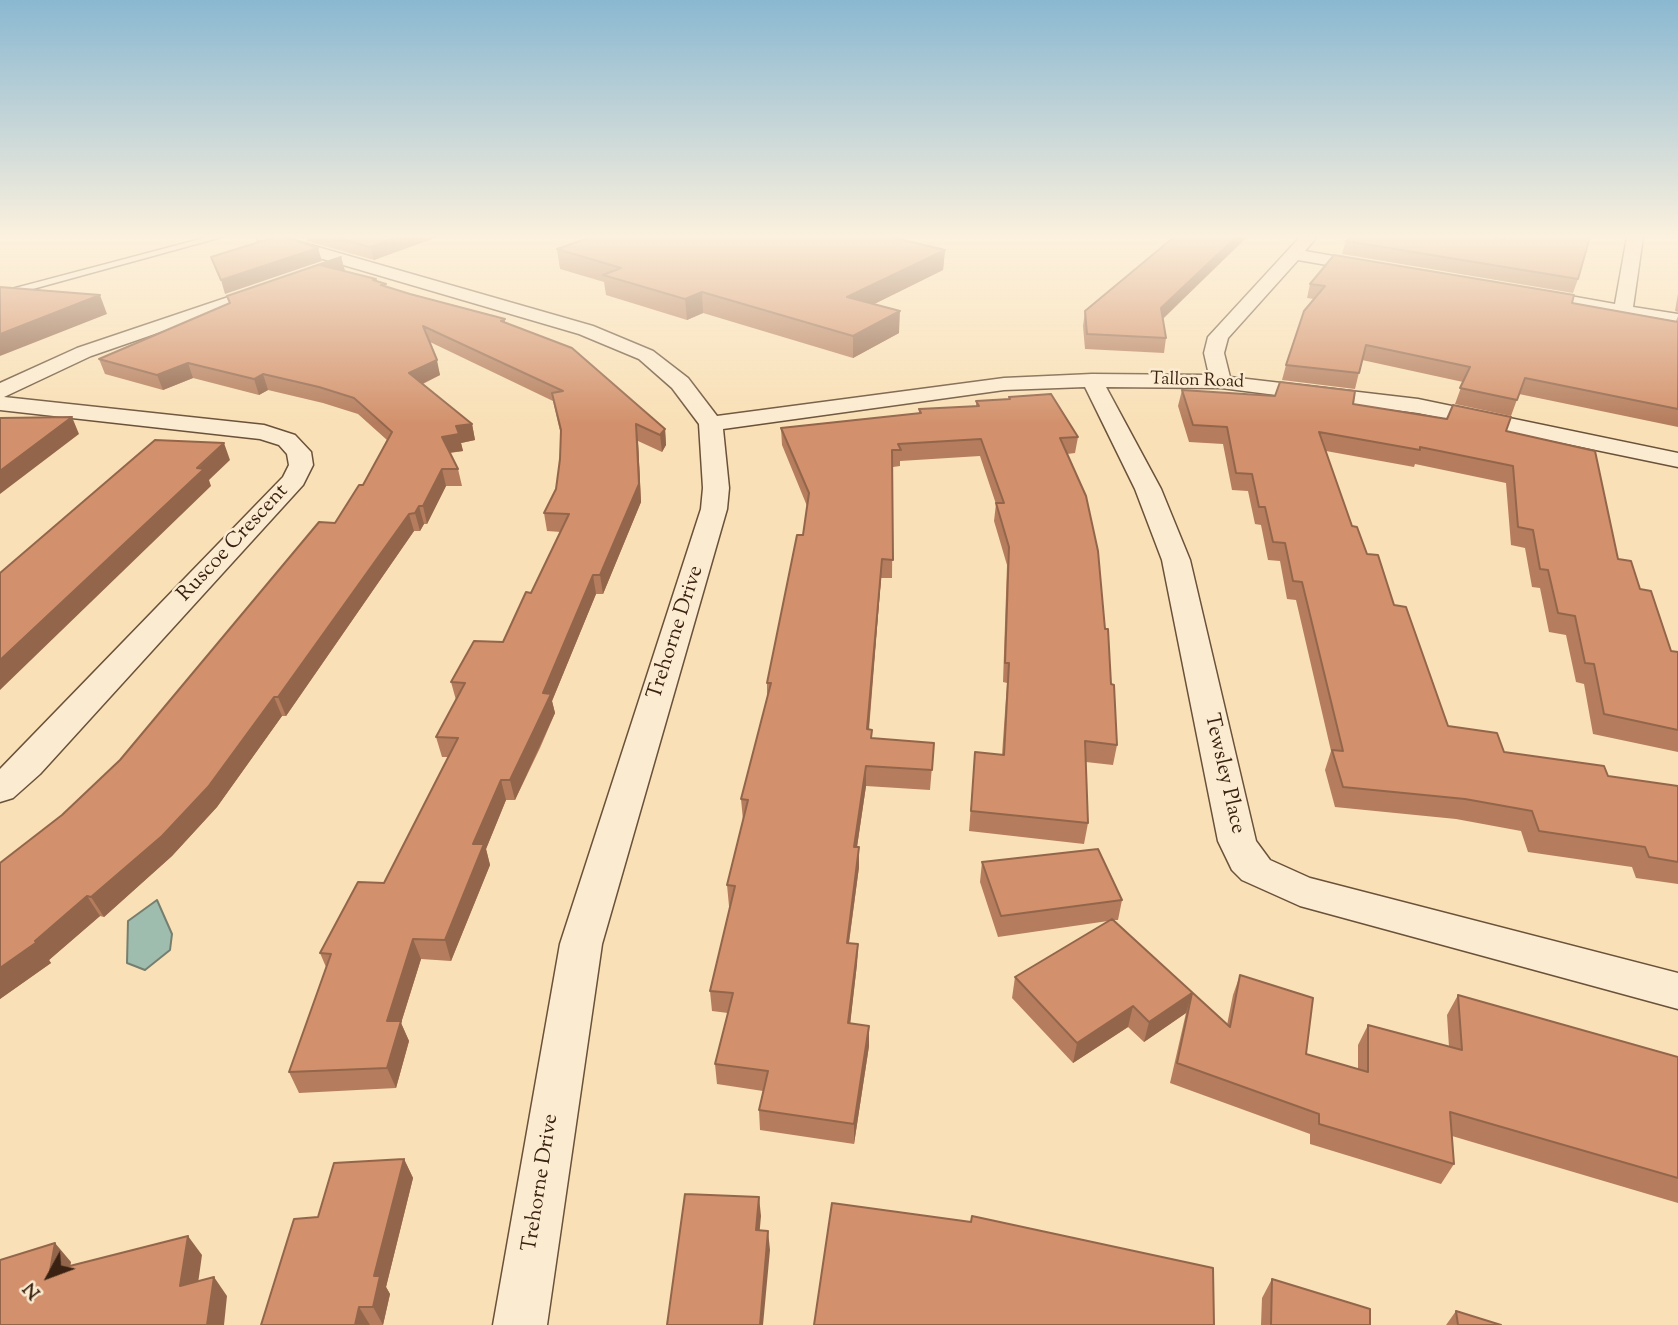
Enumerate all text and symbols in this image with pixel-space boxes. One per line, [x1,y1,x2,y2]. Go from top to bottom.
street label: Tallon Road [1150,370,1244,394]
street label: Ruscoe Crescent [173,480,295,608]
street label: Trehorne Drive [644,563,710,703]
street label: Tewsley Place [1197,711,1249,837]
street label: Trehorne Drive [519,1112,565,1254]
north arrow [14,1241,84,1311]
text: N [18,1276,48,1305]

